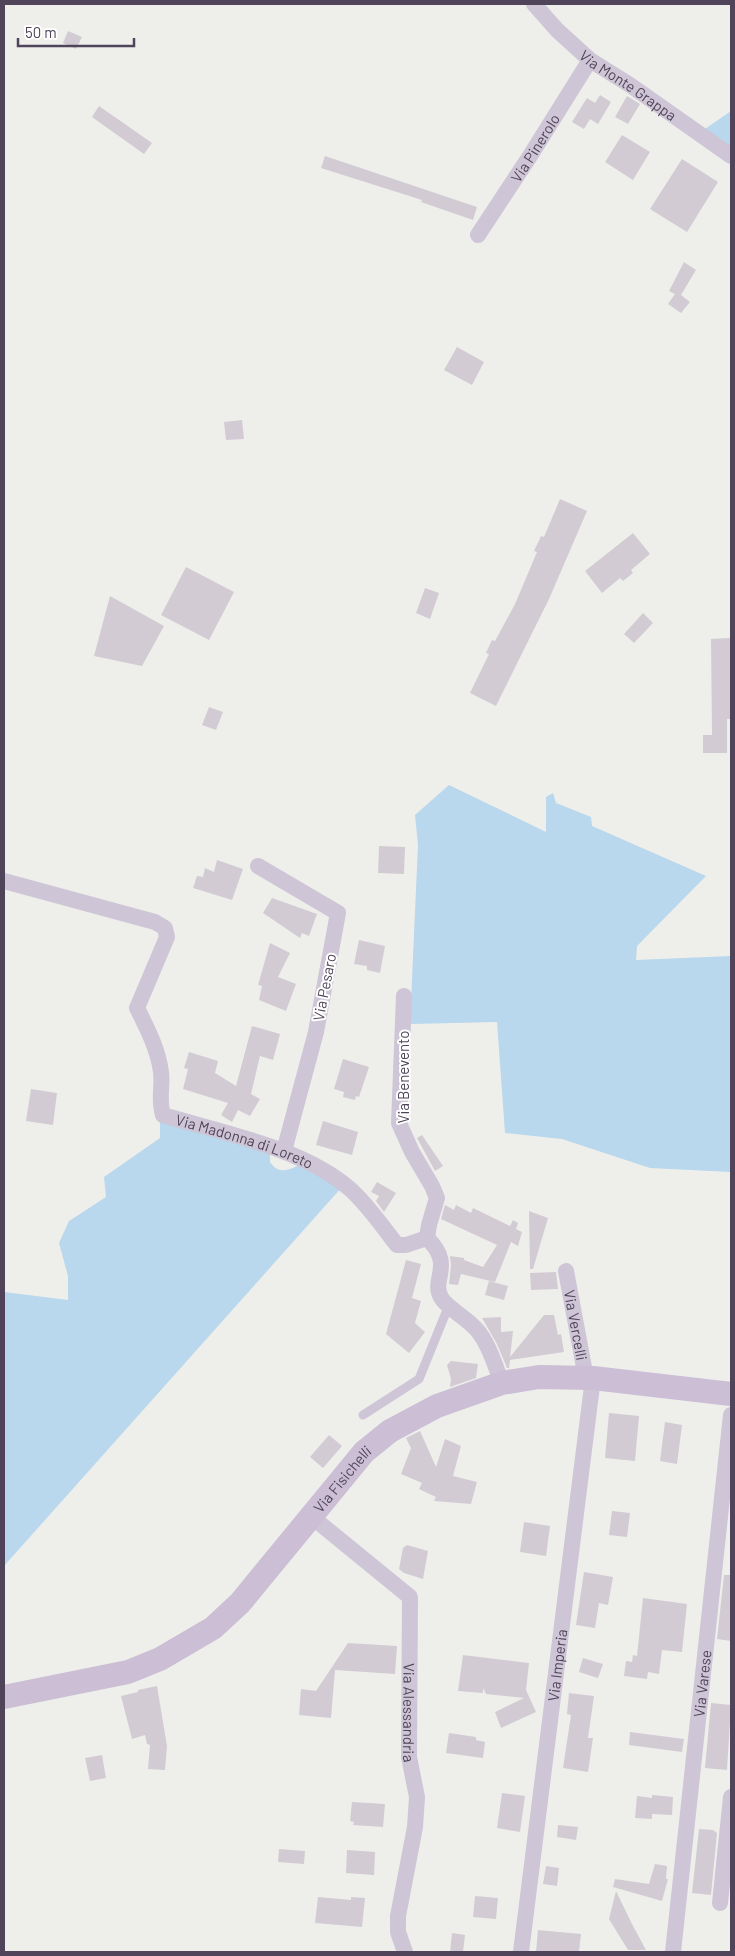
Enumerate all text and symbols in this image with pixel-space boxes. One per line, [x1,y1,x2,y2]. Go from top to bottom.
scale bar [18,15,134,47]
text: 50 m [25,23,57,41]
street label: Via Monte Grappa [576,46,680,124]
street label: Via Pinerolo [506,110,563,185]
street label: Via Pesaro [309,952,339,1022]
street label: Via Benevento [394,1031,412,1123]
street label: Via Madonna di Loreto [174,1110,316,1172]
street label: Via Vercelli [561,1288,592,1362]
street label: Via Fisichelli [309,1441,374,1516]
street label: Via Imperia [544,1628,570,1702]
street label: Via Varese [689,1649,715,1718]
street label: Via Alessandria [400,1663,419,1764]

